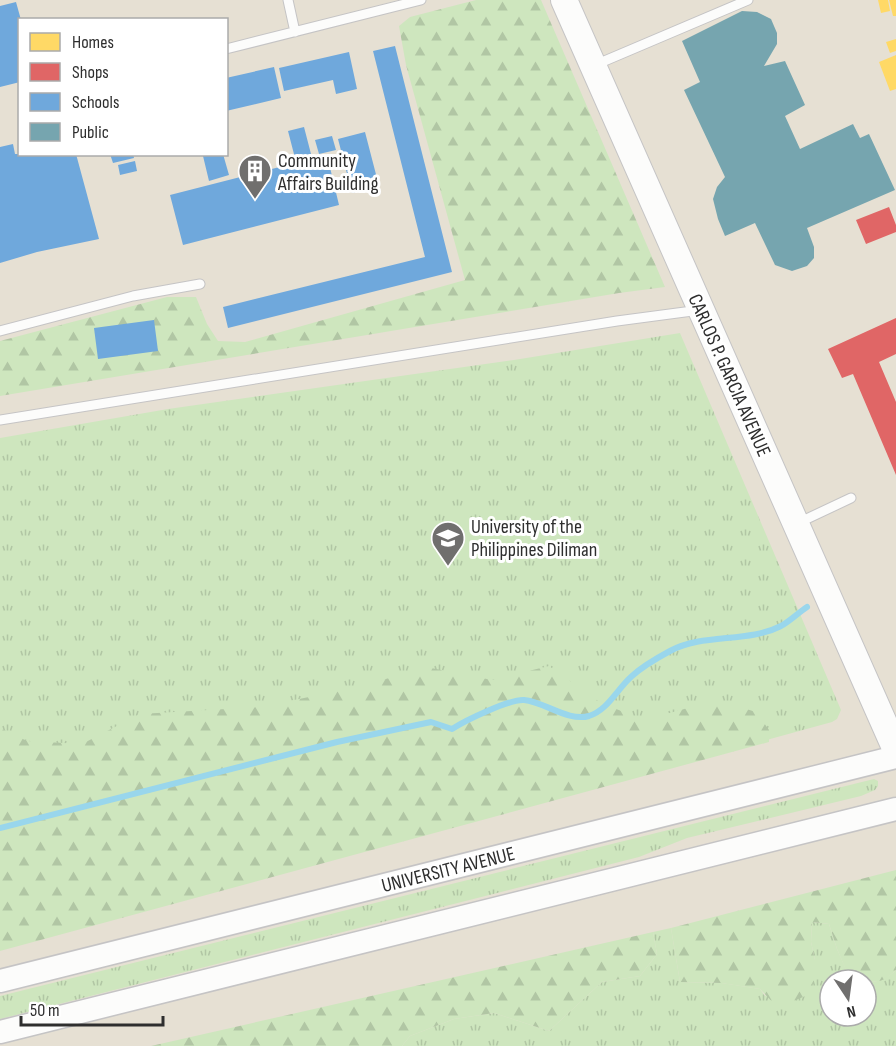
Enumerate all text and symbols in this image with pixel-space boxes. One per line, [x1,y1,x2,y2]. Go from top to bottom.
legend [18,18,228,156]
text: Homes [72,32,114,53]
text: Shops [72,62,109,83]
text: Schools [72,92,119,113]
text: Public [72,122,109,143]
place label: Community Affairs Building [277,149,378,196]
building icon: Community Affairs Building [237,153,273,200]
street label: CARLOS P. GARCIA AVENUE [682,290,776,460]
place label: University of the Philippines Diliman [471,515,597,562]
school or university icon: University of the Philippines Diliman [430,520,466,567]
street label: UNIVERSITY AVENUE [379,842,517,898]
north arrow [818,968,878,1028]
scale bar [21,989,164,1027]
text: 50 m [30,1000,60,1021]
text: N [845,1001,857,1021]

